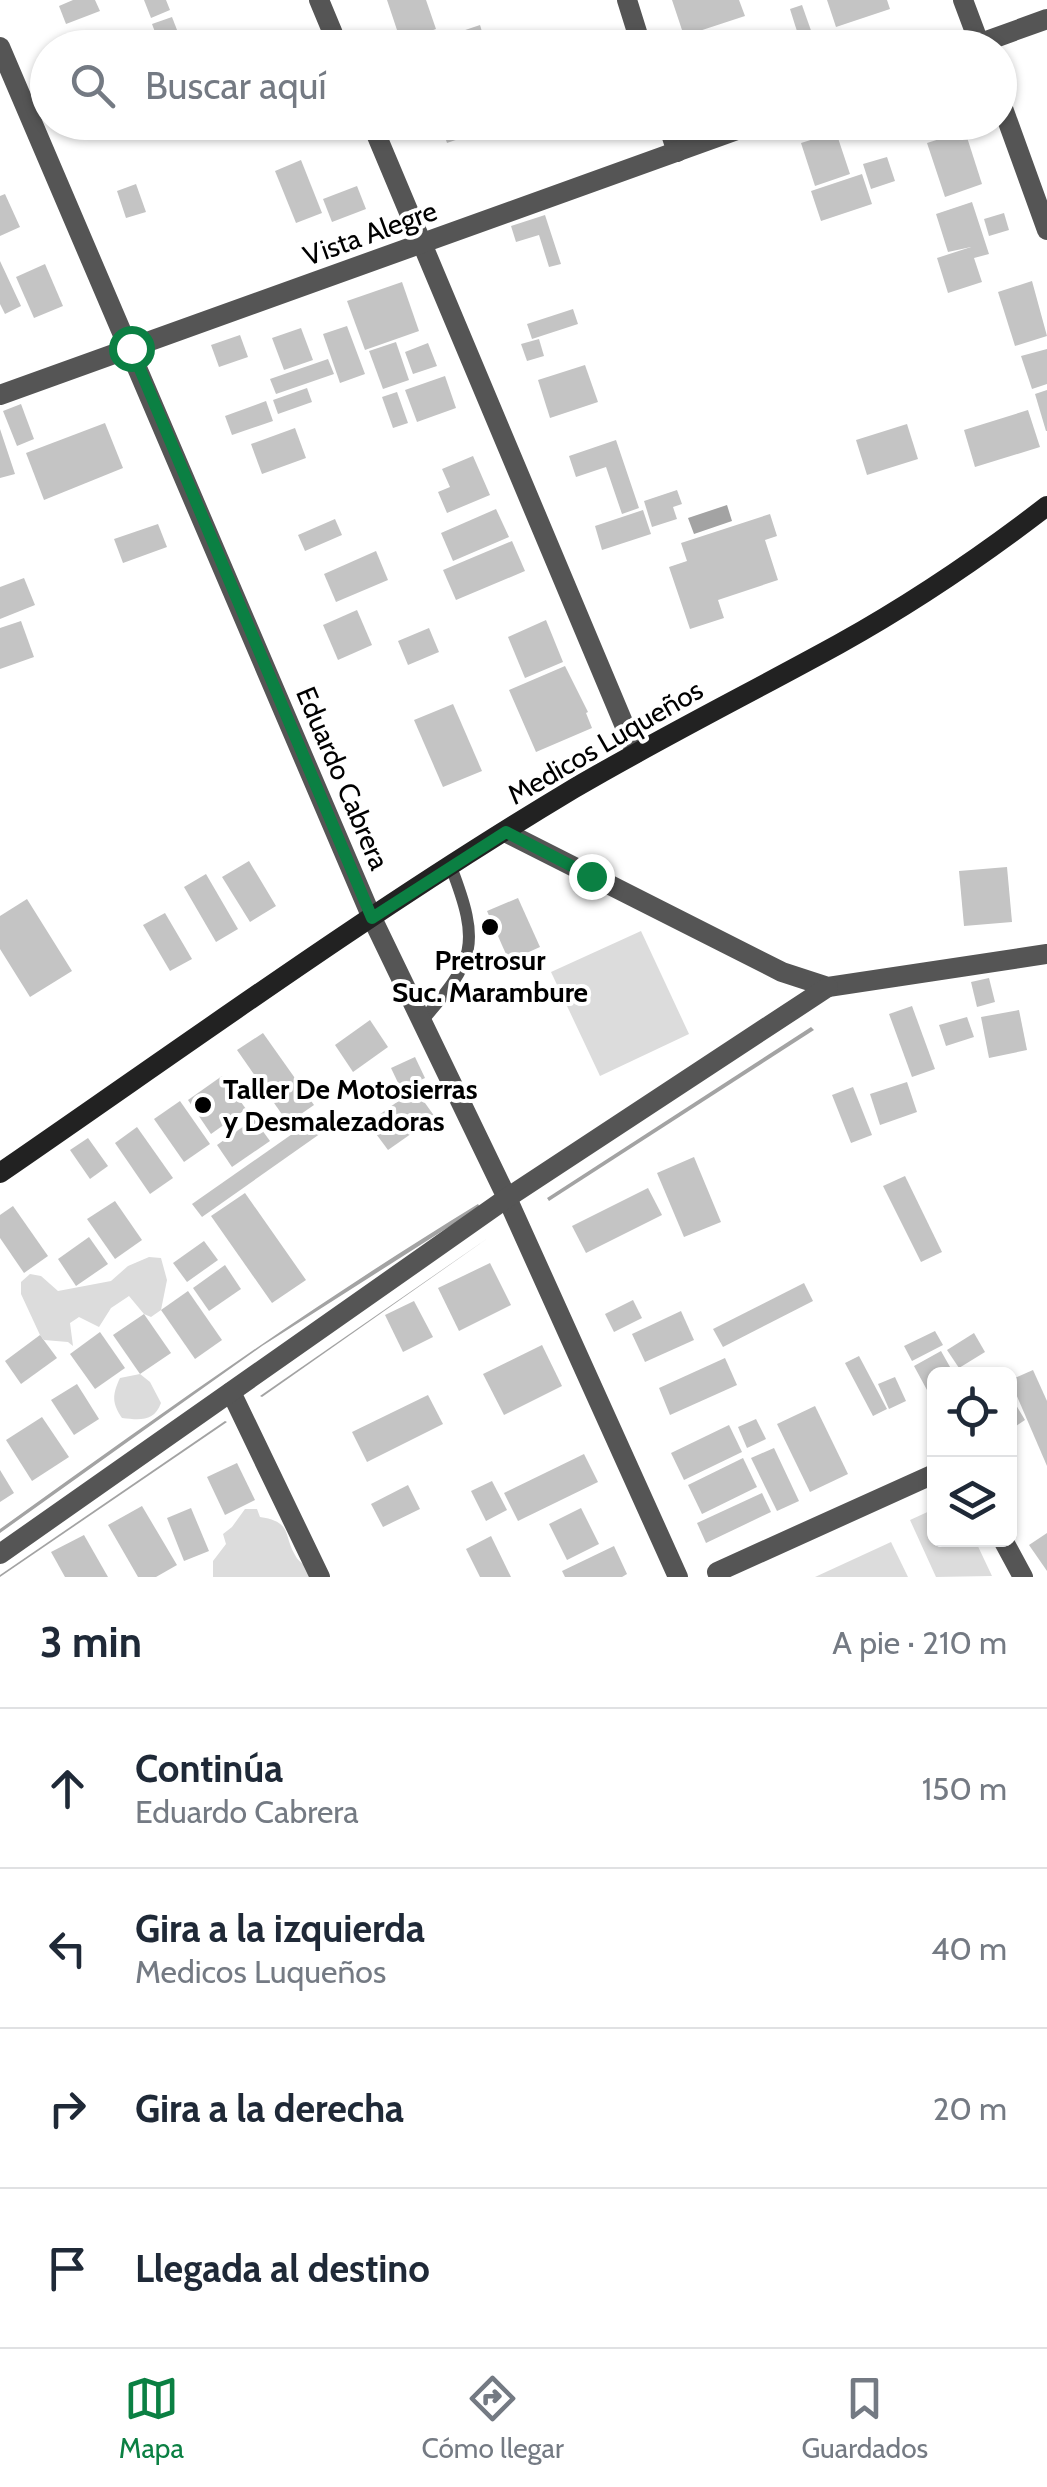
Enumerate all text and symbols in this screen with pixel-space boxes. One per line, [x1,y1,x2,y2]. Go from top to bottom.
search box [30,30,1017,140]
icon: search [65,58,120,113]
text: Buscar aquí [145,62,327,109]
street label: Vista Alegre [299,193,441,273]
route start [109,326,155,372]
street label: Medicos Luqueños [501,672,709,812]
street label: Eduardo Cabrera [289,681,397,875]
route end [569,854,615,900]
marker: Pretrosur Suc. Marambure [479,916,501,938]
place label: Pretrosur Suc. Marambure [392,943,588,1009]
place label: Taller De Motosierras y Desmalezadoras [223,1072,478,1138]
marker: Taller De Motosierras y Desmalezadoras [192,1094,214,1116]
map controls [927,1367,1017,1547]
button: locate [927,1367,1017,1457]
button: layers [927,1457,1017,1547]
text: 3 min [40,1616,142,1668]
text: A pie · 210 m [832,1623,1007,1662]
text: Continúa [135,1745,283,1792]
icon: ahead [40,1761,95,1816]
text: 150 m [922,1769,1007,1808]
text: Eduardo Cabrera [135,1792,359,1831]
text: Gira a la izquierda [135,1905,425,1952]
icon: left [40,1921,95,1976]
text: 40 m [931,1929,1007,1968]
text: Medicos Luqueños [135,1952,386,1991]
icon: right [40,2081,95,2136]
text: Gira a la derecha [135,2085,404,2132]
text: 20 m [933,2089,1007,2128]
icon: arrive [40,2241,95,2296]
text: Llegada al destino [135,2245,430,2292]
tab: Mapa [119,2371,184,2465]
tab: Cómo llegar [422,2371,564,2465]
tab: Guardados [801,2371,928,2465]

